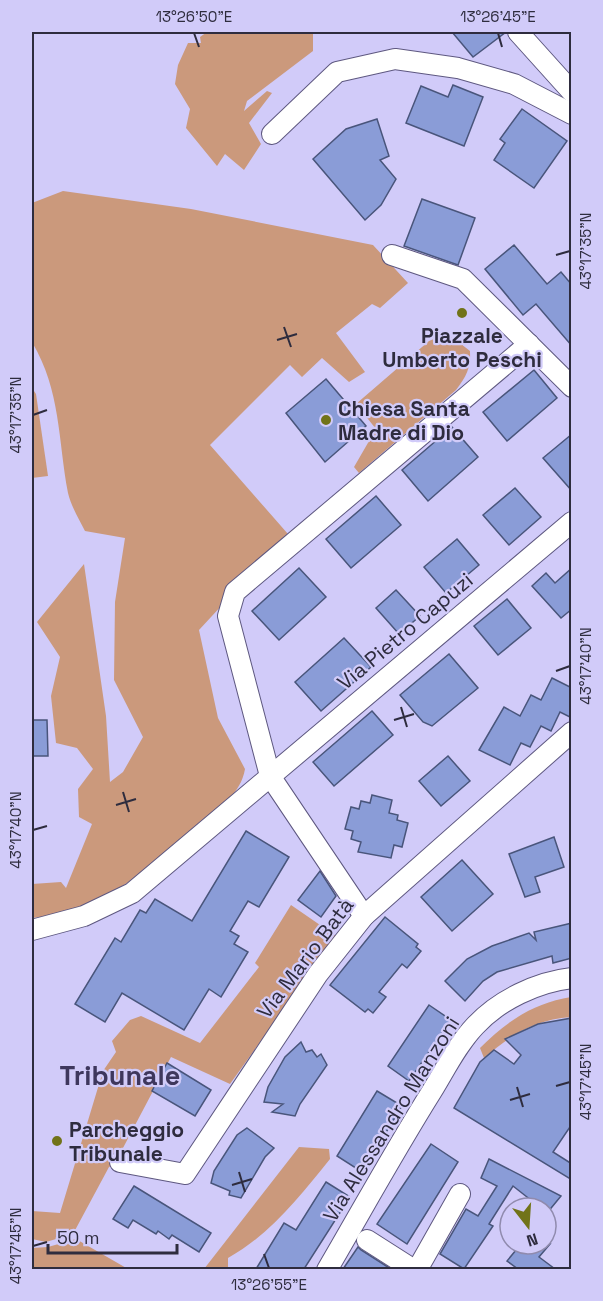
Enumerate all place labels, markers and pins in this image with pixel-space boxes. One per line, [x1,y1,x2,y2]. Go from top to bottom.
marker: Piazzale Umberto Peschi [455,306,469,320]
place label: Piazzale Umberto Peschi [382,322,542,373]
place label: Chiesa Santa Madre di Dio [338,395,470,446]
marker: Chiesa Santa Madre di Dio [319,413,333,427]
place label: Parcheggio Tribunale [69,1116,184,1167]
marker: Parcheggio Tribunale [50,1134,64,1148]

